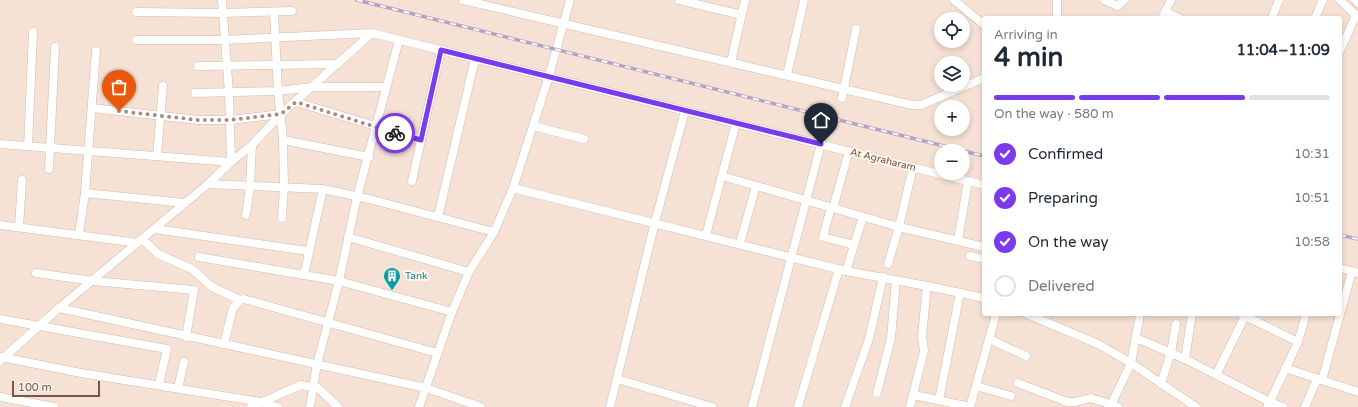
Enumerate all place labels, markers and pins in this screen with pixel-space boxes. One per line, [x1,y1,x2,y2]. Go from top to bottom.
pin [102,70,136,111]
pin [804,103,838,144]
building icon: Tank [382,266,402,291]
place label: Tank [405,270,428,282]

